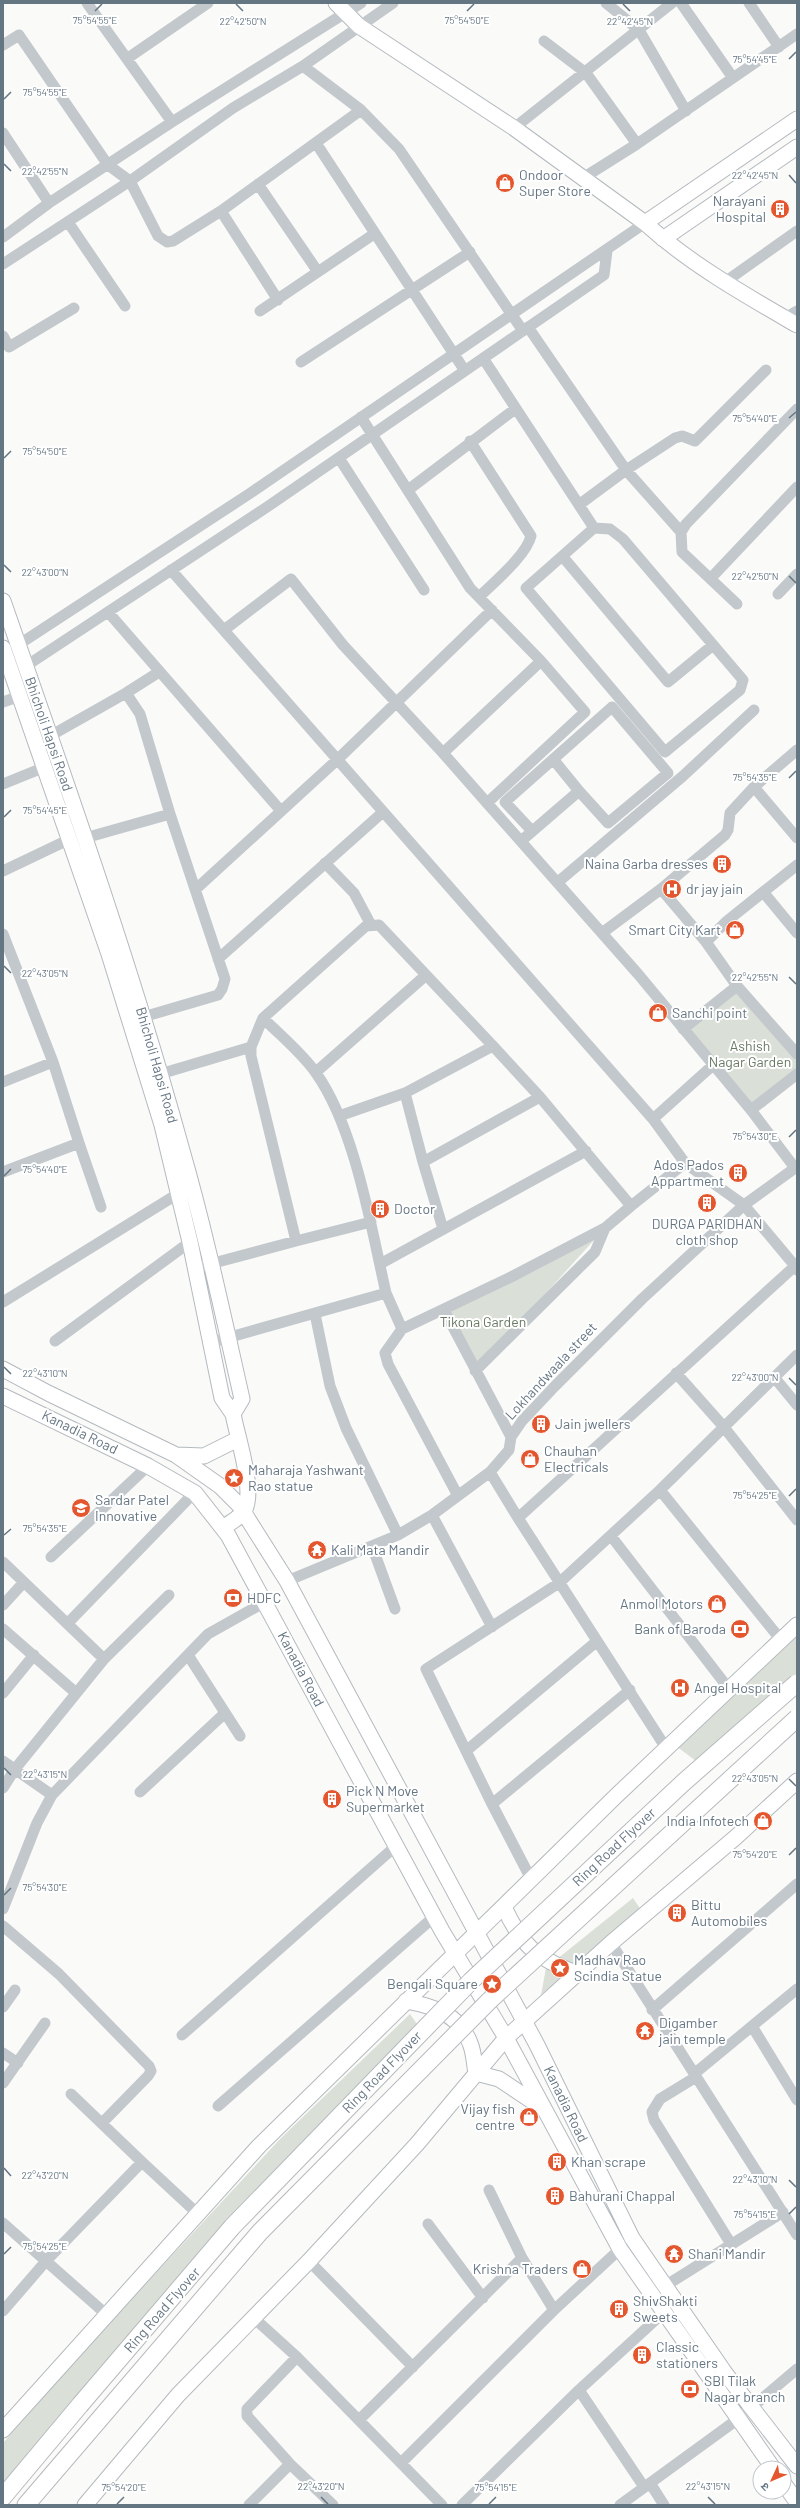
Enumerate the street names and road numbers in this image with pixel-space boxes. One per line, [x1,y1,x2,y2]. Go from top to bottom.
street label: Bhicholi Hapsi Road [22,674,77,793]
street label: Bhicholi Hapsi Road [133,1005,182,1125]
street label: Lokhandwaala street [501,1319,600,1423]
street label: Kanadia Road [39,1406,121,1457]
street label: Kanadia Road [275,1628,328,1709]
street label: Ring Road Flyover [569,1804,659,1889]
street label: Ring Road Flyover [338,2027,425,2116]
street label: Kanadia Road [541,2063,592,2145]
street label: Ring Road Flyover [120,2264,203,2356]

